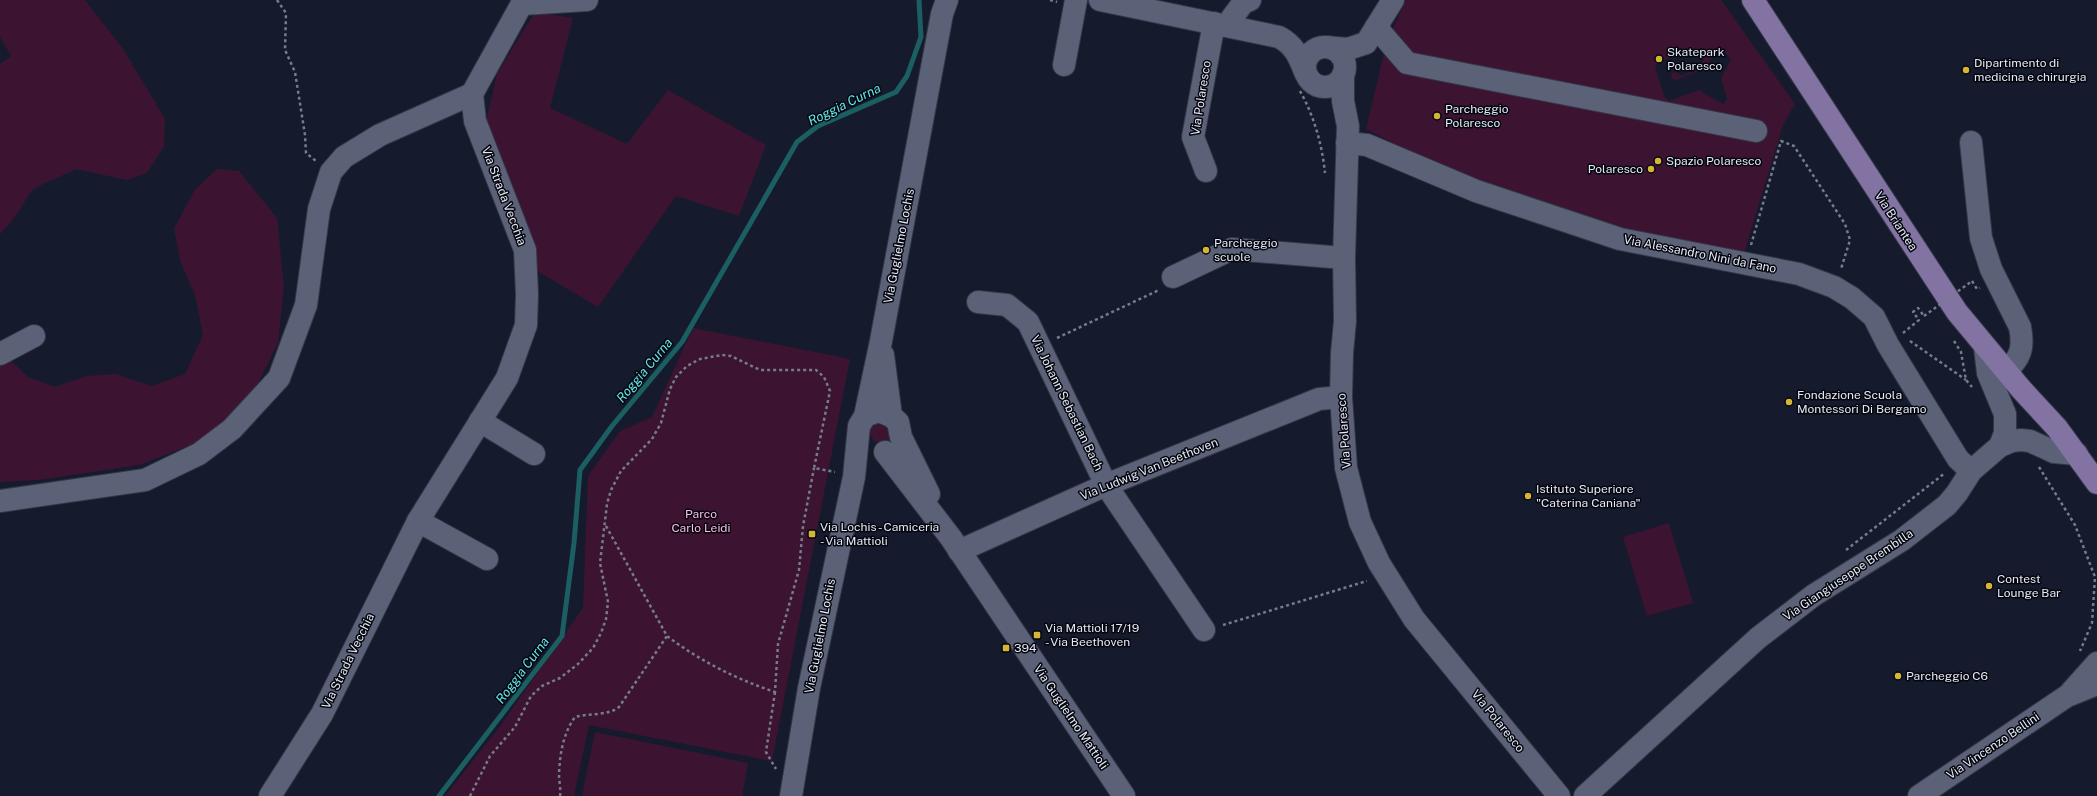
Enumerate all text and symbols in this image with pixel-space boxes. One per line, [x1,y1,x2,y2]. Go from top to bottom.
place label: Skatepark Polaresco [1667,45,1725,73]
marker: Skatepark Polaresco [1654,54,1664,64]
place label: Dipartimento di medicina e chirurgia [1974,56,2086,84]
street label: Via Polaresco [1188,59,1214,137]
marker: Dipartimento di medicina e chirurgia [1961,65,1971,75]
water label: Roggia Curna [805,80,883,128]
place label: Parcheggio Polaresco [1445,102,1509,130]
marker: Parcheggio Polaresco [1432,111,1442,121]
street label: Via Strada Vecchia [479,145,529,247]
place label: Spazio Polaresco [1666,154,1762,168]
marker: Spazio Polaresco [1653,156,1663,166]
place label: Polaresco [1588,162,1643,176]
marker: Polaresco [1646,164,1656,174]
street label: Via Guglielmo Lochis [881,187,917,305]
street label: Via Briantea [1872,189,1920,253]
street label: Via Alessandro Nini da Fano [1622,232,1778,276]
place label: Parcheggio scuole [1214,236,1278,264]
marker: Parcheggio scuole [1201,245,1211,255]
street label: Via Johann Sebastian Bach [1028,333,1106,473]
water label: Roggia Curna [613,335,676,405]
place label: Fondazione Scuola Montessori Di Bergamo [1797,388,1927,416]
street label: Via Polaresco [1334,392,1354,469]
marker: Fondazione Scuola Montessori Di Bergamo [1784,397,1794,407]
street label: Via Ludwig Van Beethoven [1078,435,1220,503]
place label: Istituto Superiore "Caterina Caniana" [1536,482,1641,510]
marker: Istituto Superiore "Caterina Caniana" [1523,491,1533,501]
park label: Parco Carlo Leidi [671,507,731,535]
place label: Via Lochis - Camiceria - Via Mattioli [820,520,939,548]
street label: Via Giangiuseppe Brembilla [1780,526,1916,624]
marker: Via Lochis - Camiceria - Via Mattioli [807,529,817,539]
place label: Contest Lounge Bar [1997,572,2061,600]
street label: Via Guglielmo Lochis [802,577,838,695]
marker: Contest Lounge Bar [1984,581,1994,591]
street label: Via Strada Vecchia [319,611,377,711]
place label: Via Mattioli 17/19 - Via Beethoven [1045,621,1139,649]
marker: Via Mattioli 17/19 - Via Beethoven [1032,630,1042,640]
water label: Roggia Curna [493,634,552,706]
place label: 394 [1014,641,1037,655]
marker: 394 [1001,643,1011,653]
street label: Via Guglielmo Mattioli [1031,662,1111,772]
place label: Parcheggio C6 [1906,669,1988,683]
marker: Parcheggio C6 [1893,671,1903,681]
street label: Via Polaresco [1469,687,1527,755]
street label: Via Vincenzo Bellini [1944,710,2042,782]

